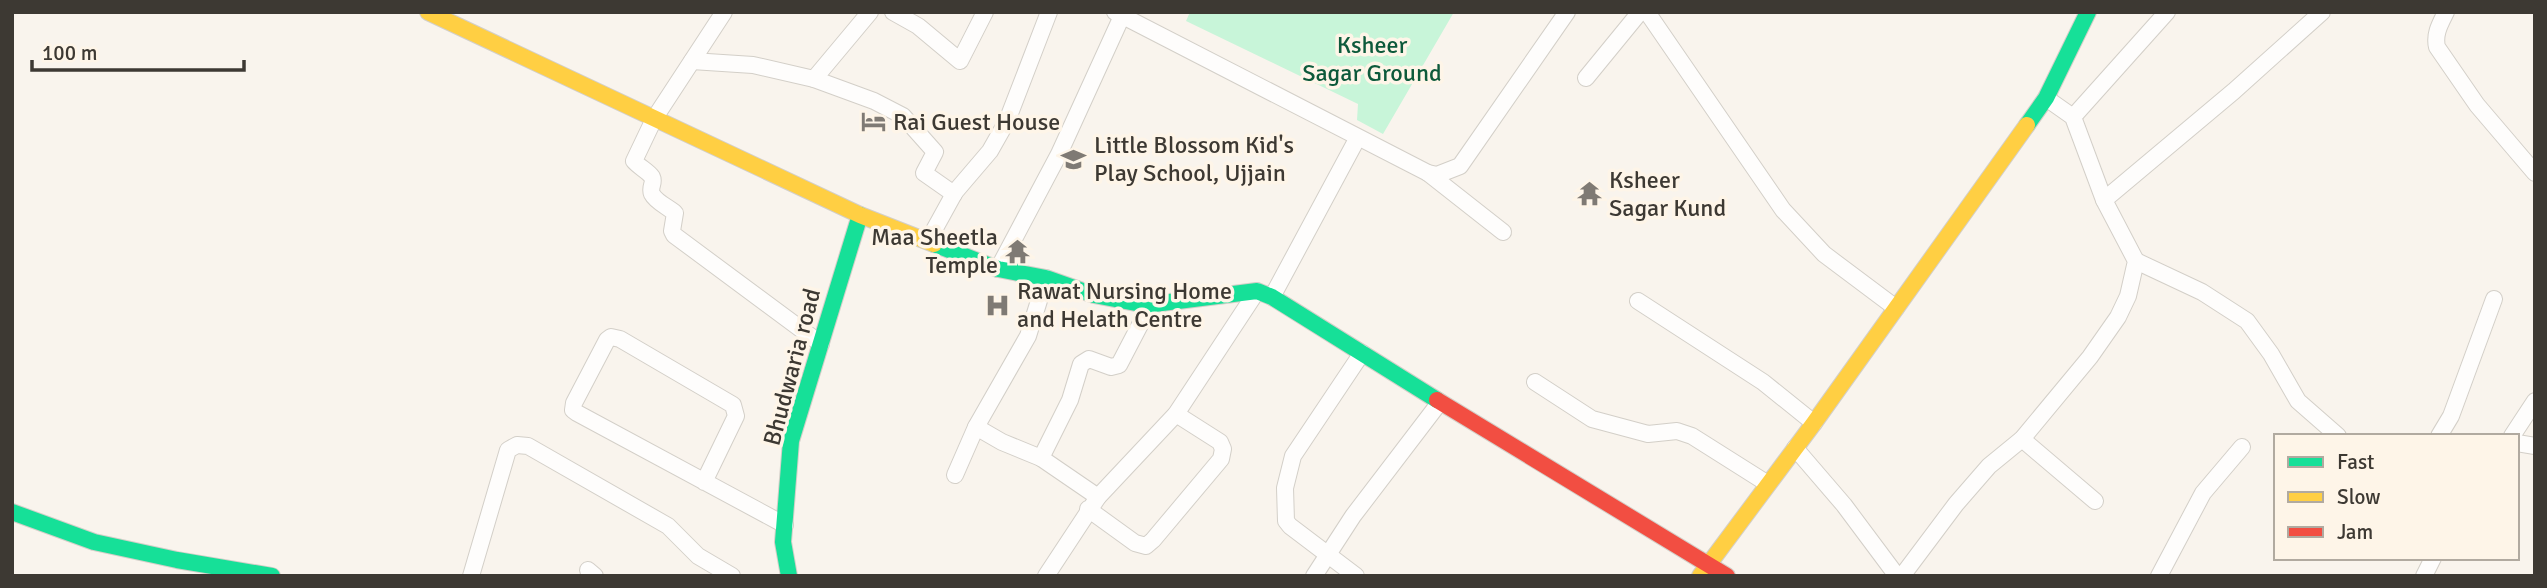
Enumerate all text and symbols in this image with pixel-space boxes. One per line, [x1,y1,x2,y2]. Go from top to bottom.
scale bar [32,28,243,72]
park label: Ksheer Sagar Ground [1302,30,1442,88]
text: 100 m [42,40,97,66]
place label: Rai Guest House [893,107,1060,137]
hotel icon: Rai Guest House [859,108,887,136]
place label: Little Blossom Kid's Play School, Ujjain [1094,130,1294,188]
school or university icon: Little Blossom Kid's Play School, Ujjain [1060,145,1088,173]
place label: Ksheer Sagar Kund [1609,165,1726,223]
temple icon: Ksheer Sagar Kund [1575,180,1603,208]
place label: Maa Sheetla Temple [871,222,998,280]
temple icon: Maa Sheetla Temple [1004,237,1032,265]
place label: Rawat Nursing Home and Helath Centre [1017,276,1232,334]
street label: Bhudwaria road [757,285,827,449]
hospital icon: Rawat Nursing Home and Helath Centre [983,291,1011,319]
legend [2274,434,2519,560]
text: Fast [2337,449,2374,475]
text: Slow [2337,484,2381,510]
text: Jam [2337,519,2373,545]

